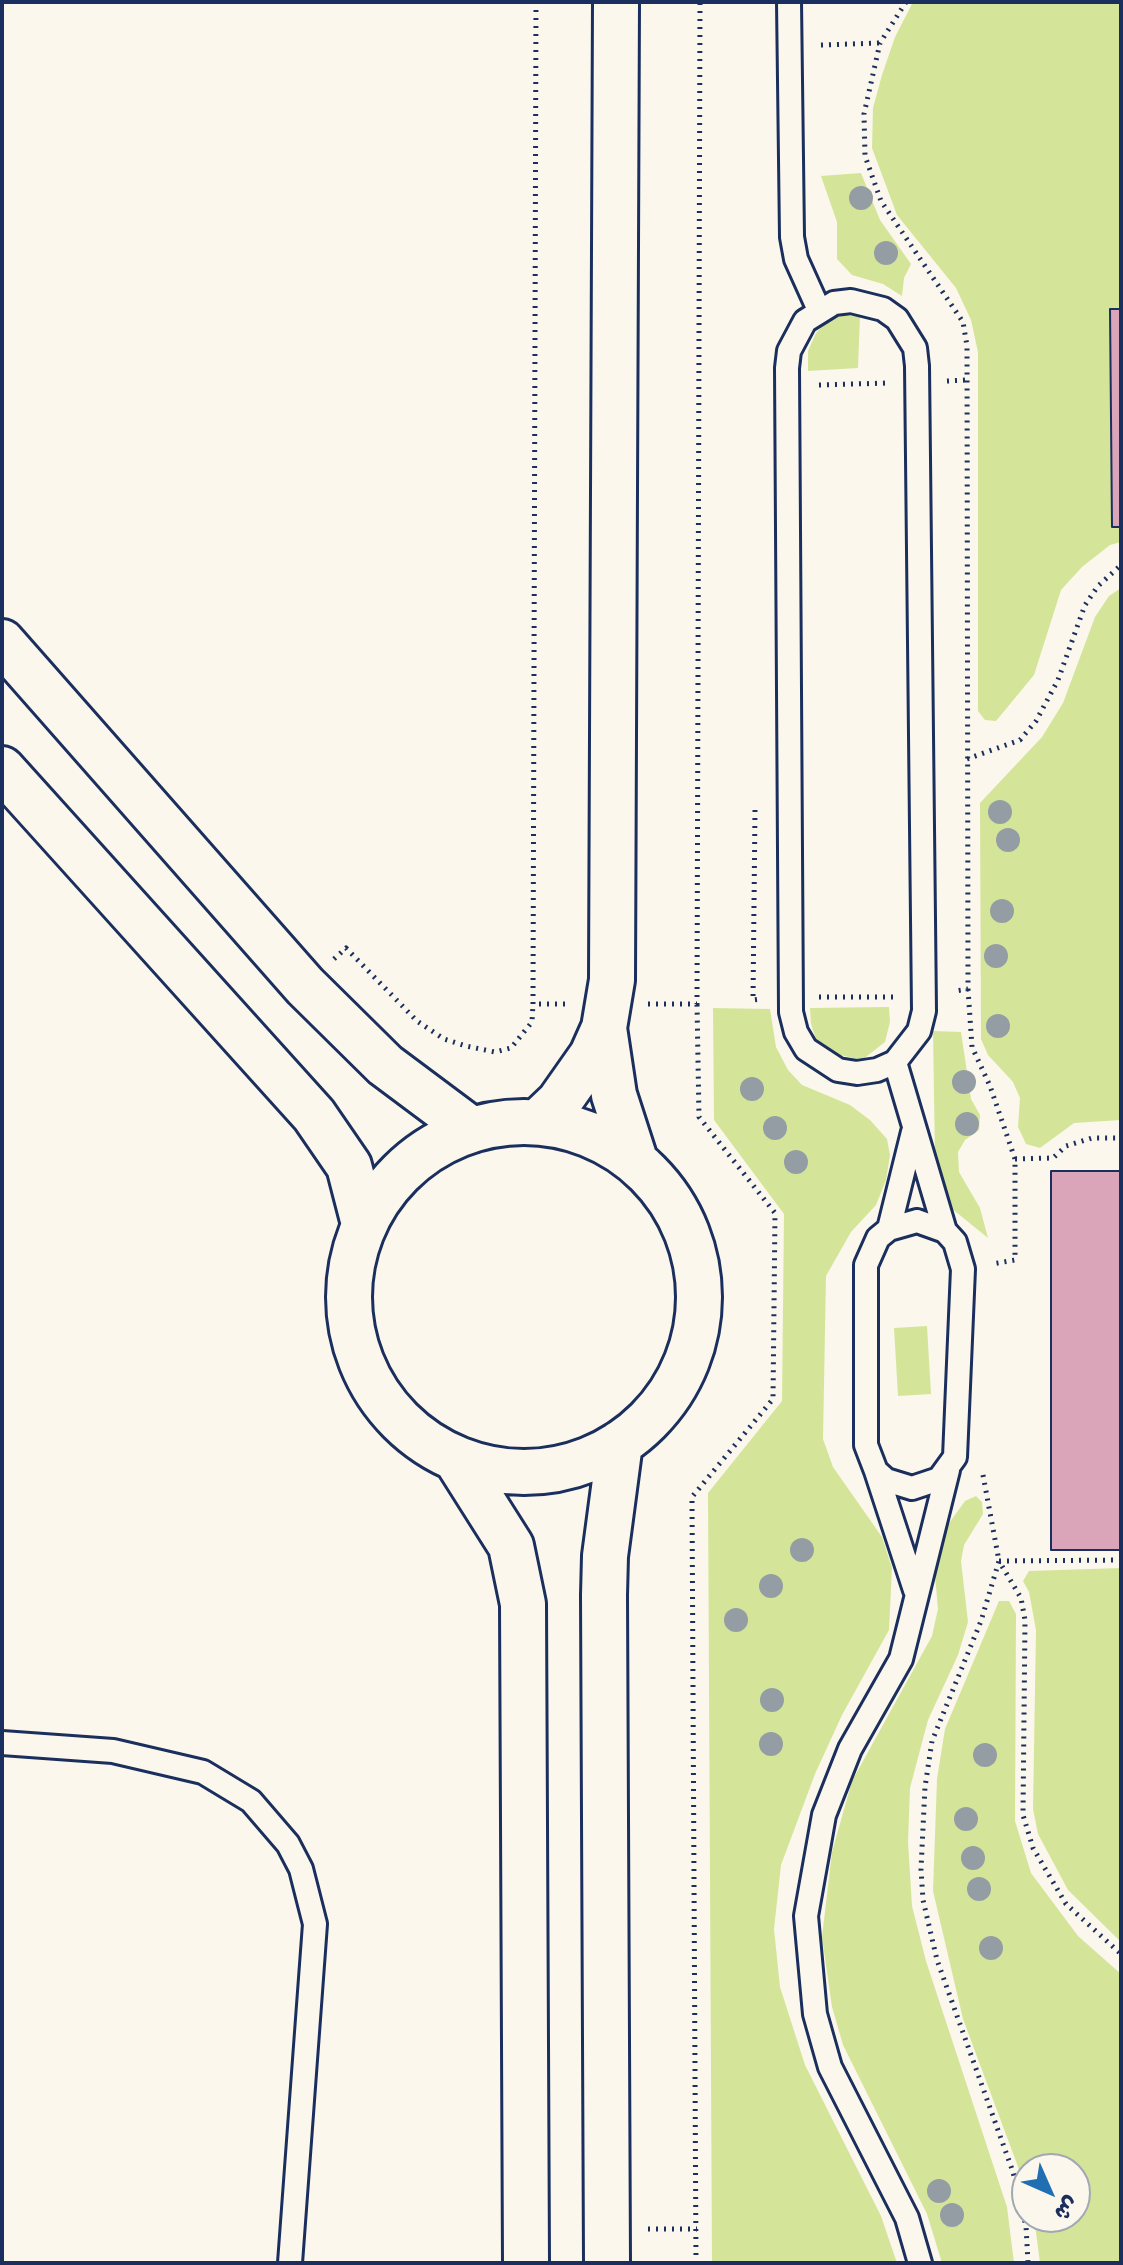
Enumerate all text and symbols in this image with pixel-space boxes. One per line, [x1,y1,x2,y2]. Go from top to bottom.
north arrow [1011,2153,1091,2233]
text: ش [1049,2191,1084,2226]

